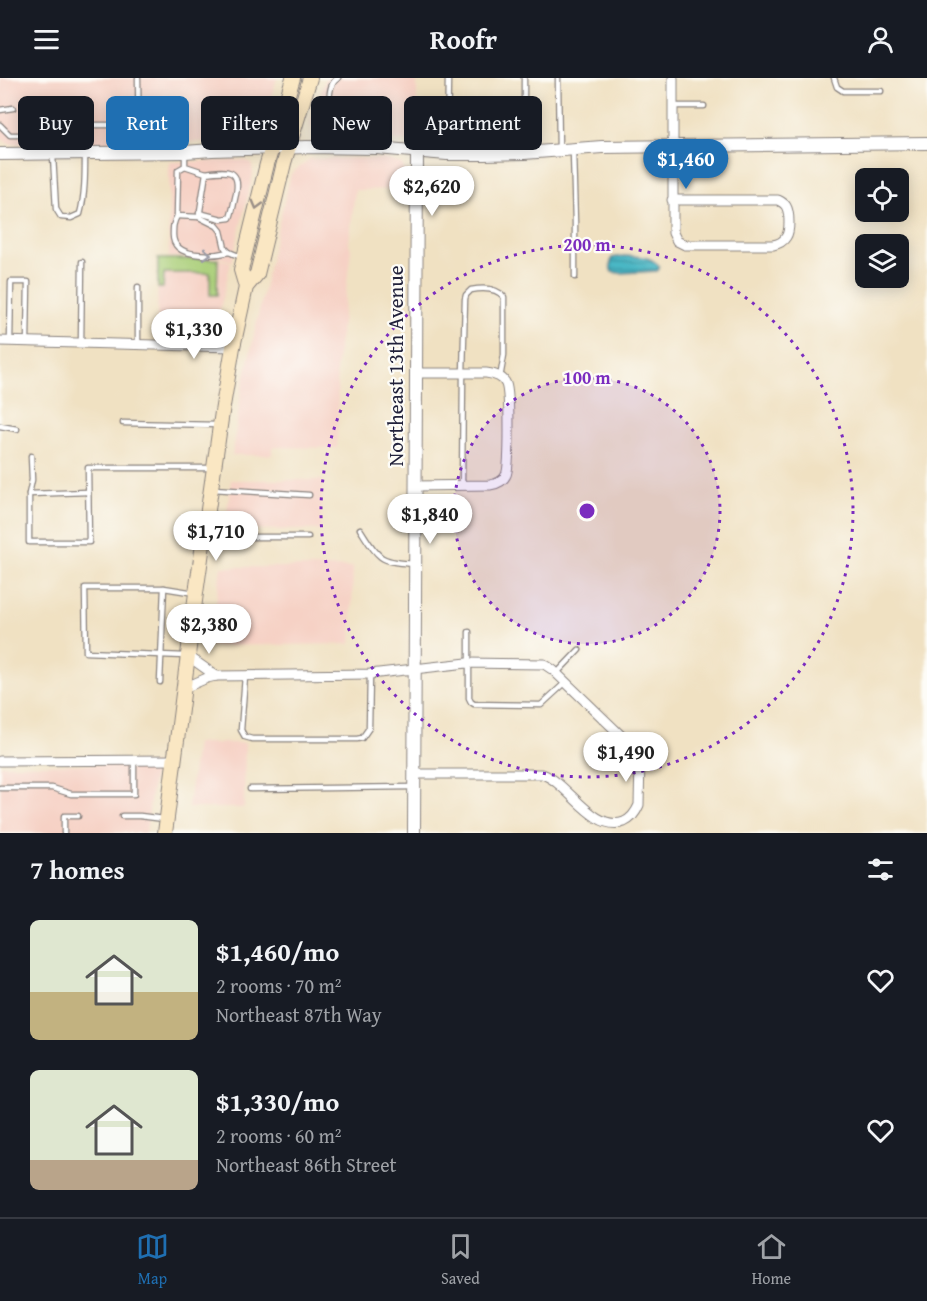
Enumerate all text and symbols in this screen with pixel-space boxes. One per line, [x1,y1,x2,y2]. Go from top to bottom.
text: Roofr [430,19,497,59]
icon: menu [30,23,63,56]
icon: person [864,23,897,56]
chip: Buy [18,96,94,150]
chip: Rent [106,96,189,150]
chip: Filters [201,96,299,150]
chip: New [311,96,392,150]
chip: Apartment [404,96,542,150]
pin: $1,460 [637,139,735,190]
text: $1,460 [657,144,715,173]
pin: $2,620 [383,166,481,217]
map controls [855,168,909,288]
button: locate [855,168,909,222]
text: $2,620 [403,171,461,200]
one-way arrow [251,200,264,210]
text: 200 m [563,231,611,258]
button: layers [855,234,909,288]
one-way arrow [203,248,212,260]
street label: Northeast 13th Avenue [380,265,411,467]
pin: $1,330 [145,309,243,360]
text: $1,330 [165,314,223,343]
text: 100 m [563,364,611,391]
pin: $1,840 [381,494,479,545]
text: $1,840 [401,499,459,528]
centre of rings [577,501,597,521]
pin: $1,710 [167,511,265,562]
text: $1,710 [187,516,245,545]
pin: $2,380 [160,604,258,655]
text: $2,380 [180,609,238,638]
pin: $1,490 [577,732,675,783]
text: $1,490 [597,737,655,766]
text: 7 homes [30,850,125,889]
icon: filters [864,853,897,886]
text: $1,460/mo [216,932,339,971]
icon: home [78,944,150,1016]
icon: heart [864,964,897,997]
text: 2 rooms · 70 m² [216,971,342,1000]
text: Northeast 87th Way [216,1000,382,1029]
text: $1,330/mo [216,1082,339,1121]
icon: home [78,1094,150,1166]
icon: heart [864,1114,897,1147]
text: 2 rooms · 60 m² [216,1121,342,1150]
text: Northeast 86th Street [216,1150,397,1179]
tab: Map [136,1230,169,1290]
tab: Saved [441,1230,480,1290]
tab: Home [752,1230,791,1290]

